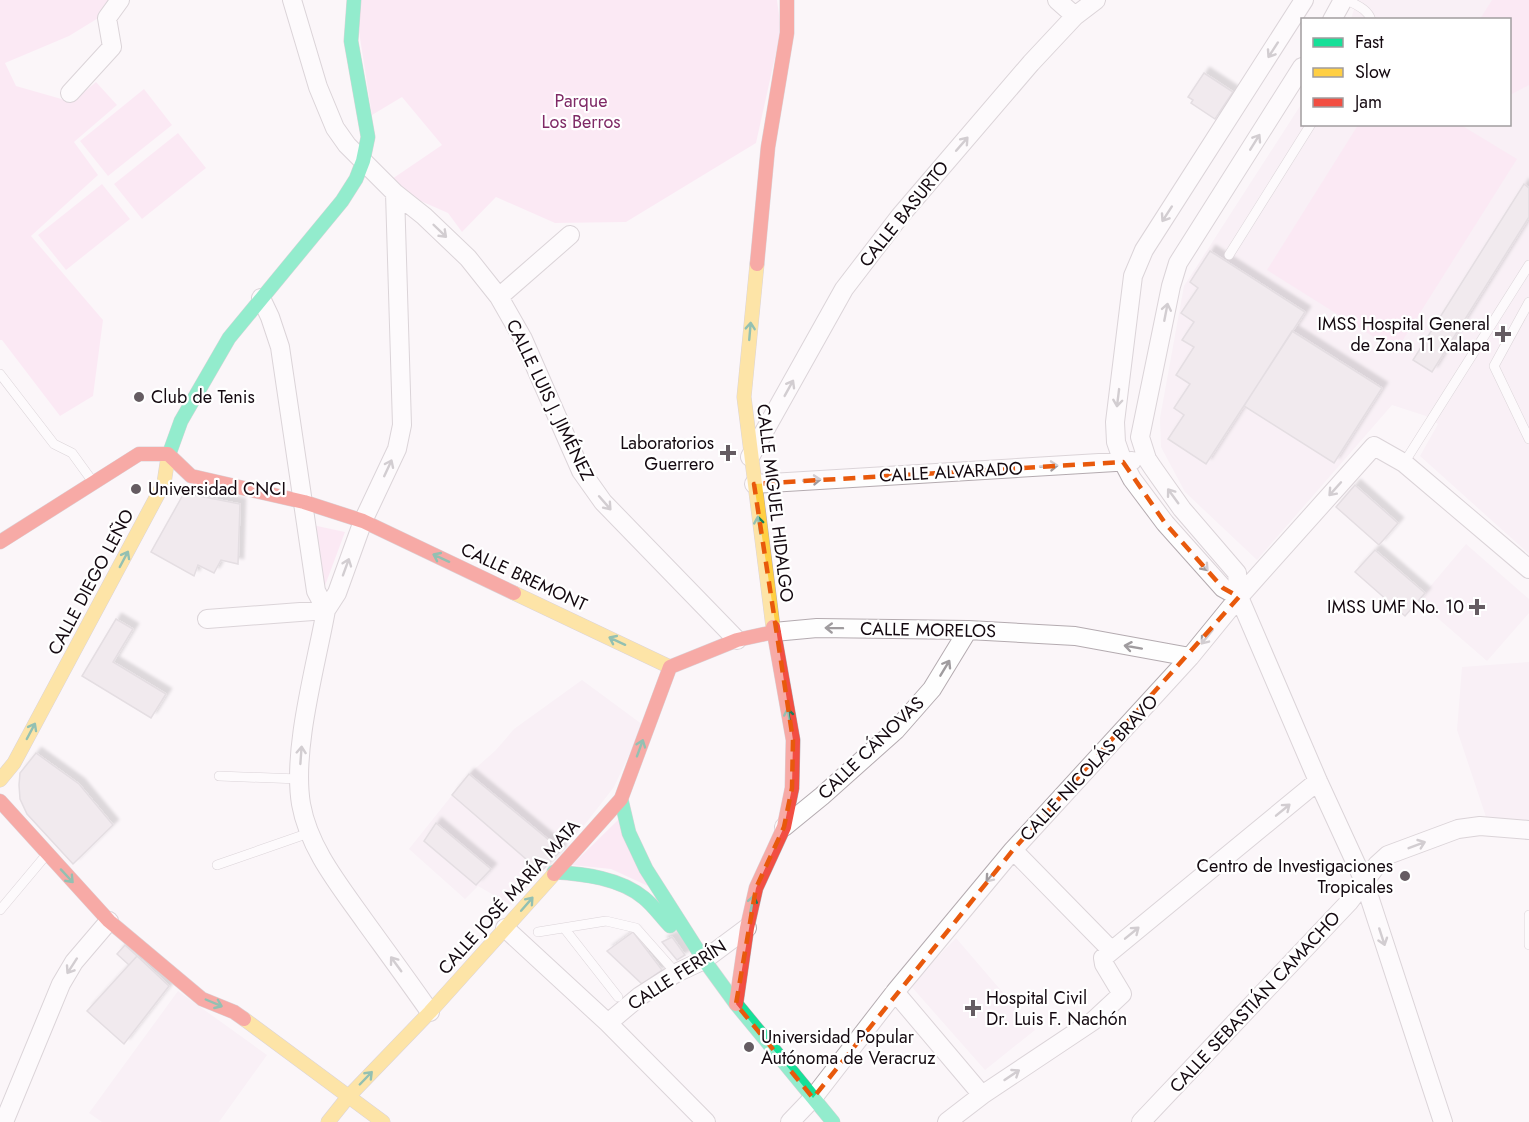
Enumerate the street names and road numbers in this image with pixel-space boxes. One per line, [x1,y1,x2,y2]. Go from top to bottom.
street label: CALLE BASURTO [853,155,955,273]
street label: CALLE LUIS J. JIMÉNEZ [500,315,600,485]
street label: CALLE MIGUEL HIDALGO [750,402,800,604]
street label: CALLE ALVARADO [878,455,1024,489]
street label: CALLE DIEGO LEÑO [42,504,140,660]
street label: CALLE BREMONT [457,536,592,618]
street label: CALLE MORELOS [860,616,996,644]
street label: CALLE NICOLÁS BRAVO [1014,689,1164,847]
street label: CALLE CÁNOVAS [812,690,930,806]
street label: CALLE JOSÉ MARÍA MATA [432,814,586,980]
street label: CALLE SEBASTIÁN CAMACHO [1164,905,1346,1099]
street label: CALLE FERRÍN [623,933,731,1017]

